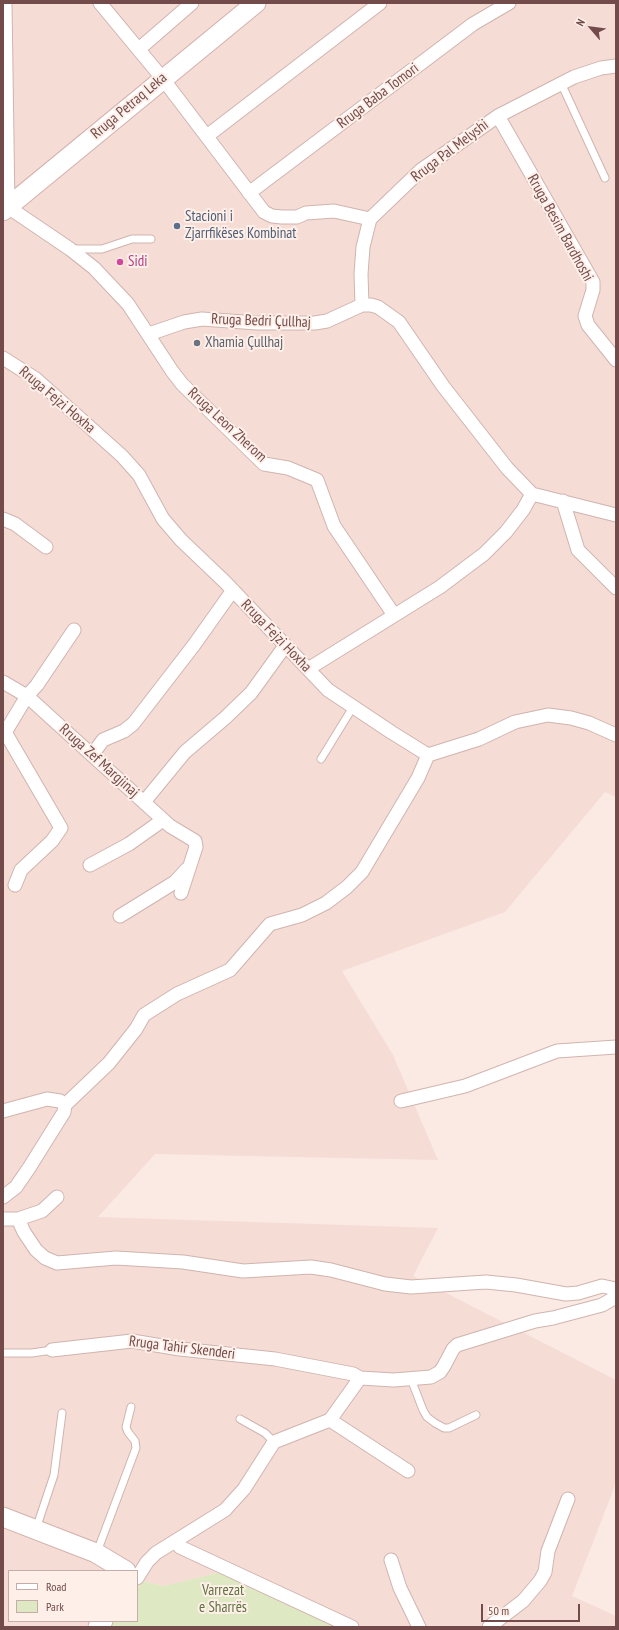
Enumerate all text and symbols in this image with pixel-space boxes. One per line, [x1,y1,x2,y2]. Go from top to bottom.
north arrow [571,8,611,48]
text: N [573,16,588,28]
street label: Rruga Baba Tomori [334,59,422,133]
street label: Rruga Petraq Leka [87,69,171,143]
street label: Rruga Pal Melyshi [408,116,492,186]
street label: Rruga Besim Bardhoshi [523,171,597,285]
place label: Stacioni i Zjarrfikëses Kombinat [185,208,296,243]
marker: Stacioni i Zjarrfikëses Kombinat [172,221,182,231]
place label: Sidi [128,253,147,271]
marker: Sidi [115,257,125,267]
street label: Rruga Bedri Çullhaj [211,310,311,332]
place label: Xhamia Çullhaj [205,334,283,352]
marker: Xhamia Çullhaj [192,338,202,348]
street label: Rruga Fejzi Hoxha [15,363,99,437]
street label: Rruga Leon Zherom [184,384,270,466]
street label: Rruga Fejzi Hoxha [237,596,315,676]
street label: Rruga Zef Margjinaj [55,720,143,802]
street label: Rruga Tahir Skenderi [128,1333,236,1363]
legend [8,1570,138,1622]
text: Road [46,1579,66,1594]
park label: Varrezat e Sharrës [199,1582,247,1617]
scale bar [483,1596,582,1622]
text: Park [46,1599,64,1614]
text: 50 m [488,1603,509,1618]

